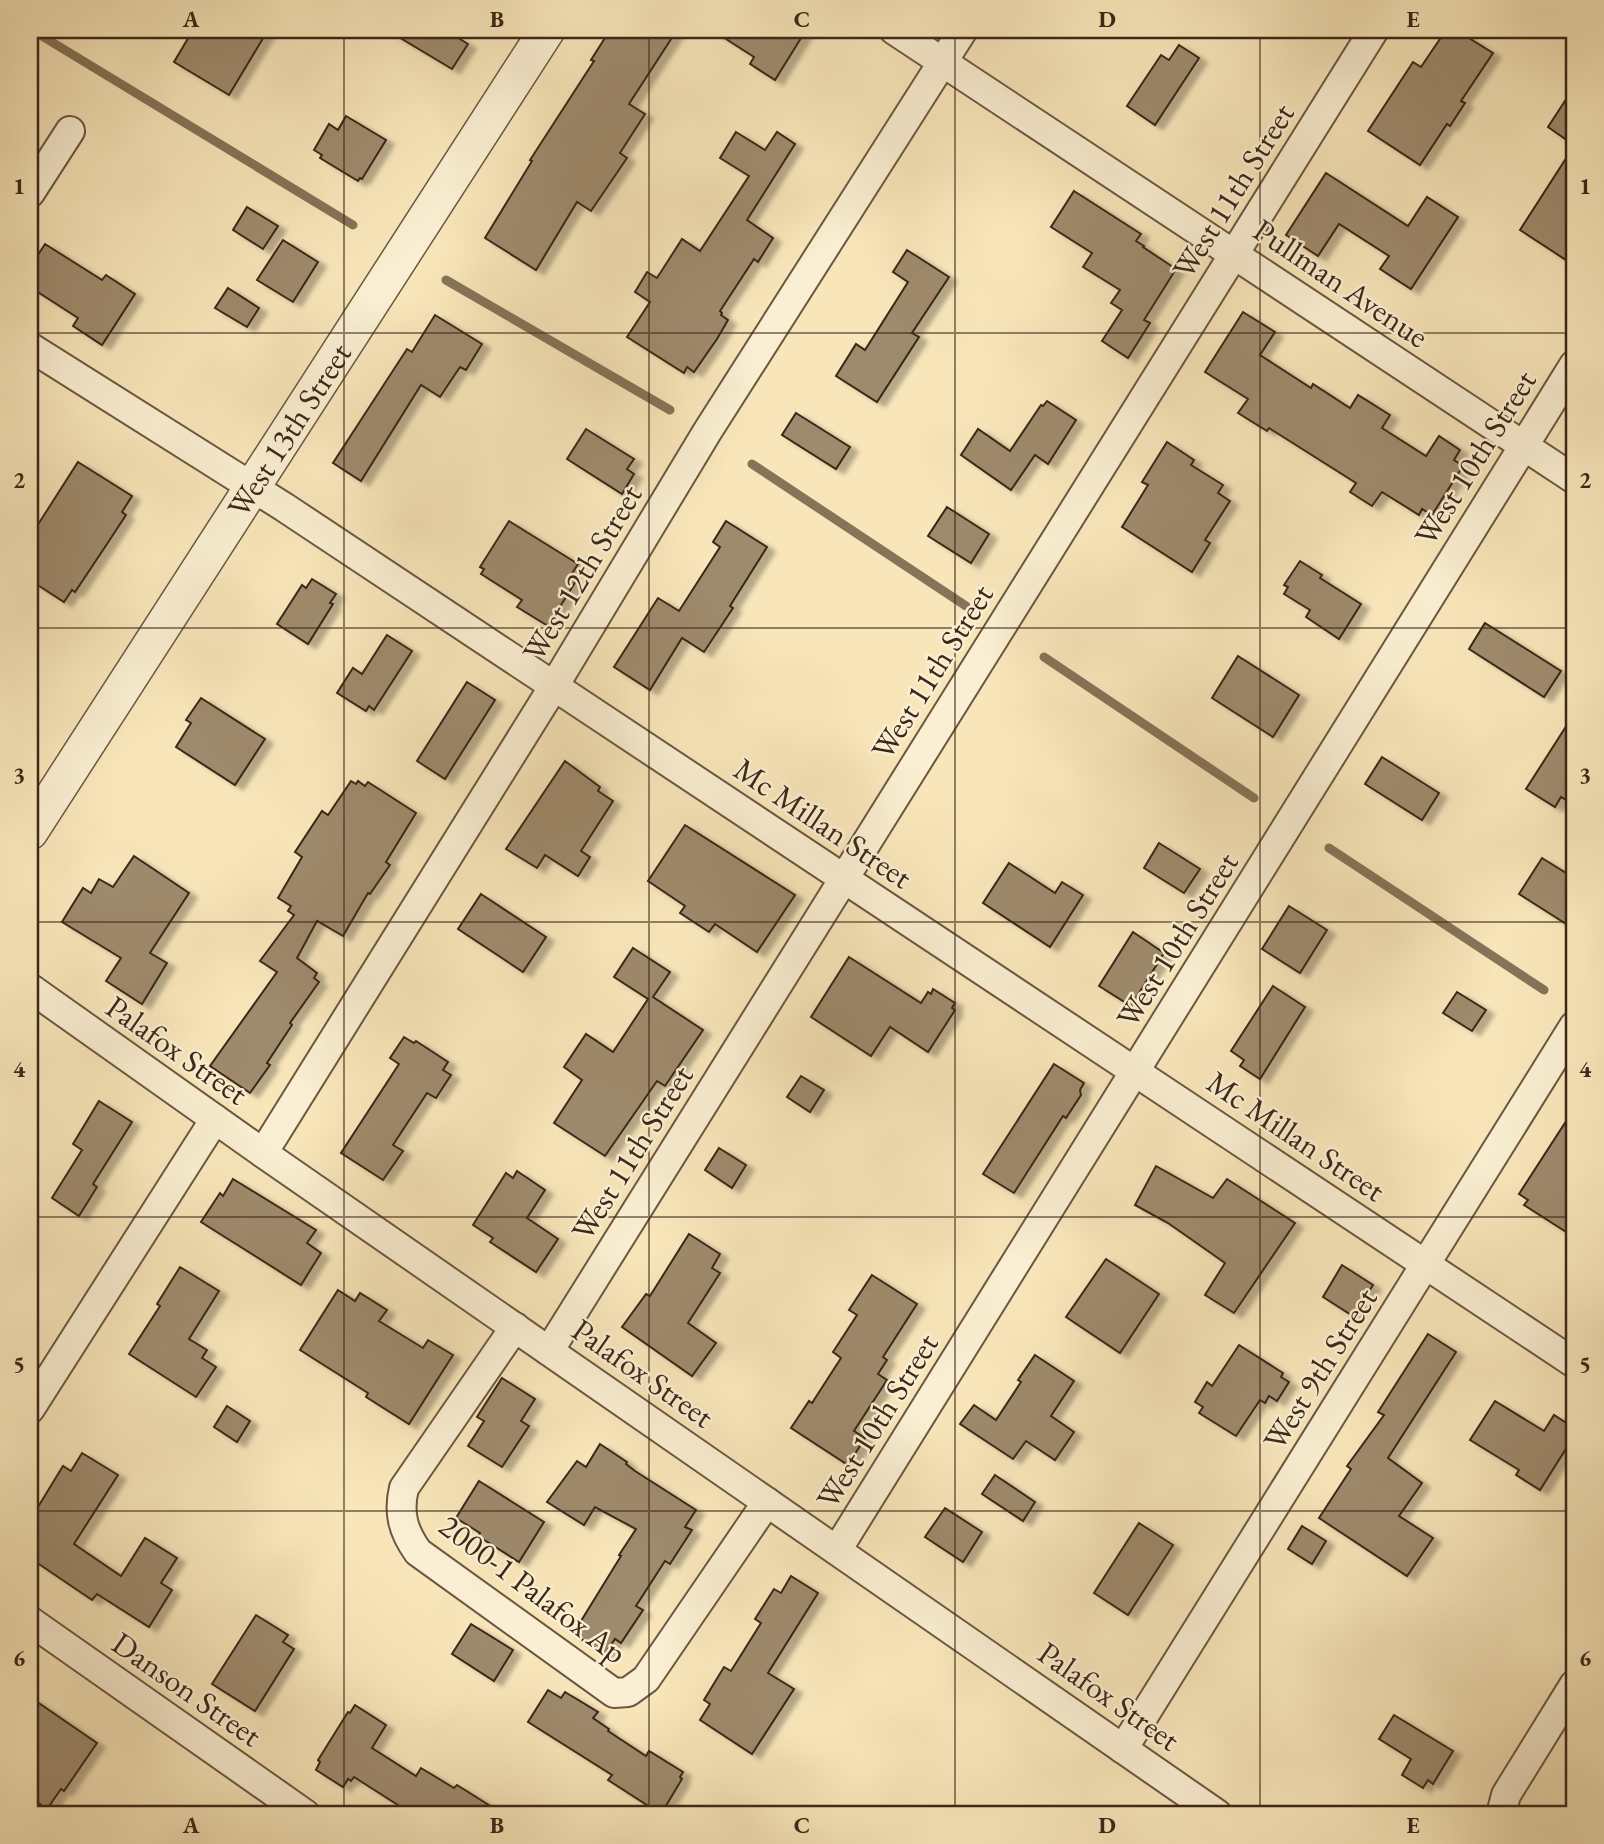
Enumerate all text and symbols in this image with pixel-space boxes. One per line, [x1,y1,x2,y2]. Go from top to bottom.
text: A [182,4,200,34]
text: B [490,4,504,34]
text: C [794,4,810,34]
text: D [1098,4,1116,34]
text: E [1406,4,1420,34]
street label: West 11th Street [1162,95,1304,287]
text: 1 [13,171,25,201]
text: 1 [1579,171,1591,201]
street label: Pullman Avenue [1245,209,1437,357]
street label: West 13th Street [217,335,361,525]
street label: West 10th Street [1404,362,1546,554]
text: 2 [13,465,25,495]
text: 2 [1579,465,1591,495]
street label: West 12th Street [513,477,651,669]
street label: West 11th Street [861,576,1003,768]
street label: Mc Millan Street [726,748,920,898]
text: 3 [13,760,25,790]
text: 3 [1579,760,1591,790]
street label: West 10th Street [1106,844,1248,1036]
street label: Palafox Street [98,986,256,1114]
text: 4 [13,1054,26,1084]
text: 4 [1579,1054,1592,1084]
street label: West 11th Street [561,1057,703,1249]
street label: Mc Millan Street [1199,1061,1393,1211]
street label: West 9th Street [1253,1280,1387,1458]
street label: Palafox Street [564,1309,722,1437]
street label: West 10th Street [806,1325,948,1517]
text: 5 [13,1349,25,1379]
text: 5 [1579,1349,1591,1379]
street label: 2000-1 Palafox Ap [431,1505,635,1673]
street label: Danson Street [104,1622,270,1756]
street label: Palafox Street [1030,1632,1188,1760]
text: 6 [13,1643,25,1673]
text: 6 [1579,1643,1591,1673]
text: A [182,1810,200,1840]
text: B [490,1810,504,1840]
text: C [794,1810,810,1840]
text: D [1098,1810,1116,1840]
text: E [1406,1810,1420,1840]

